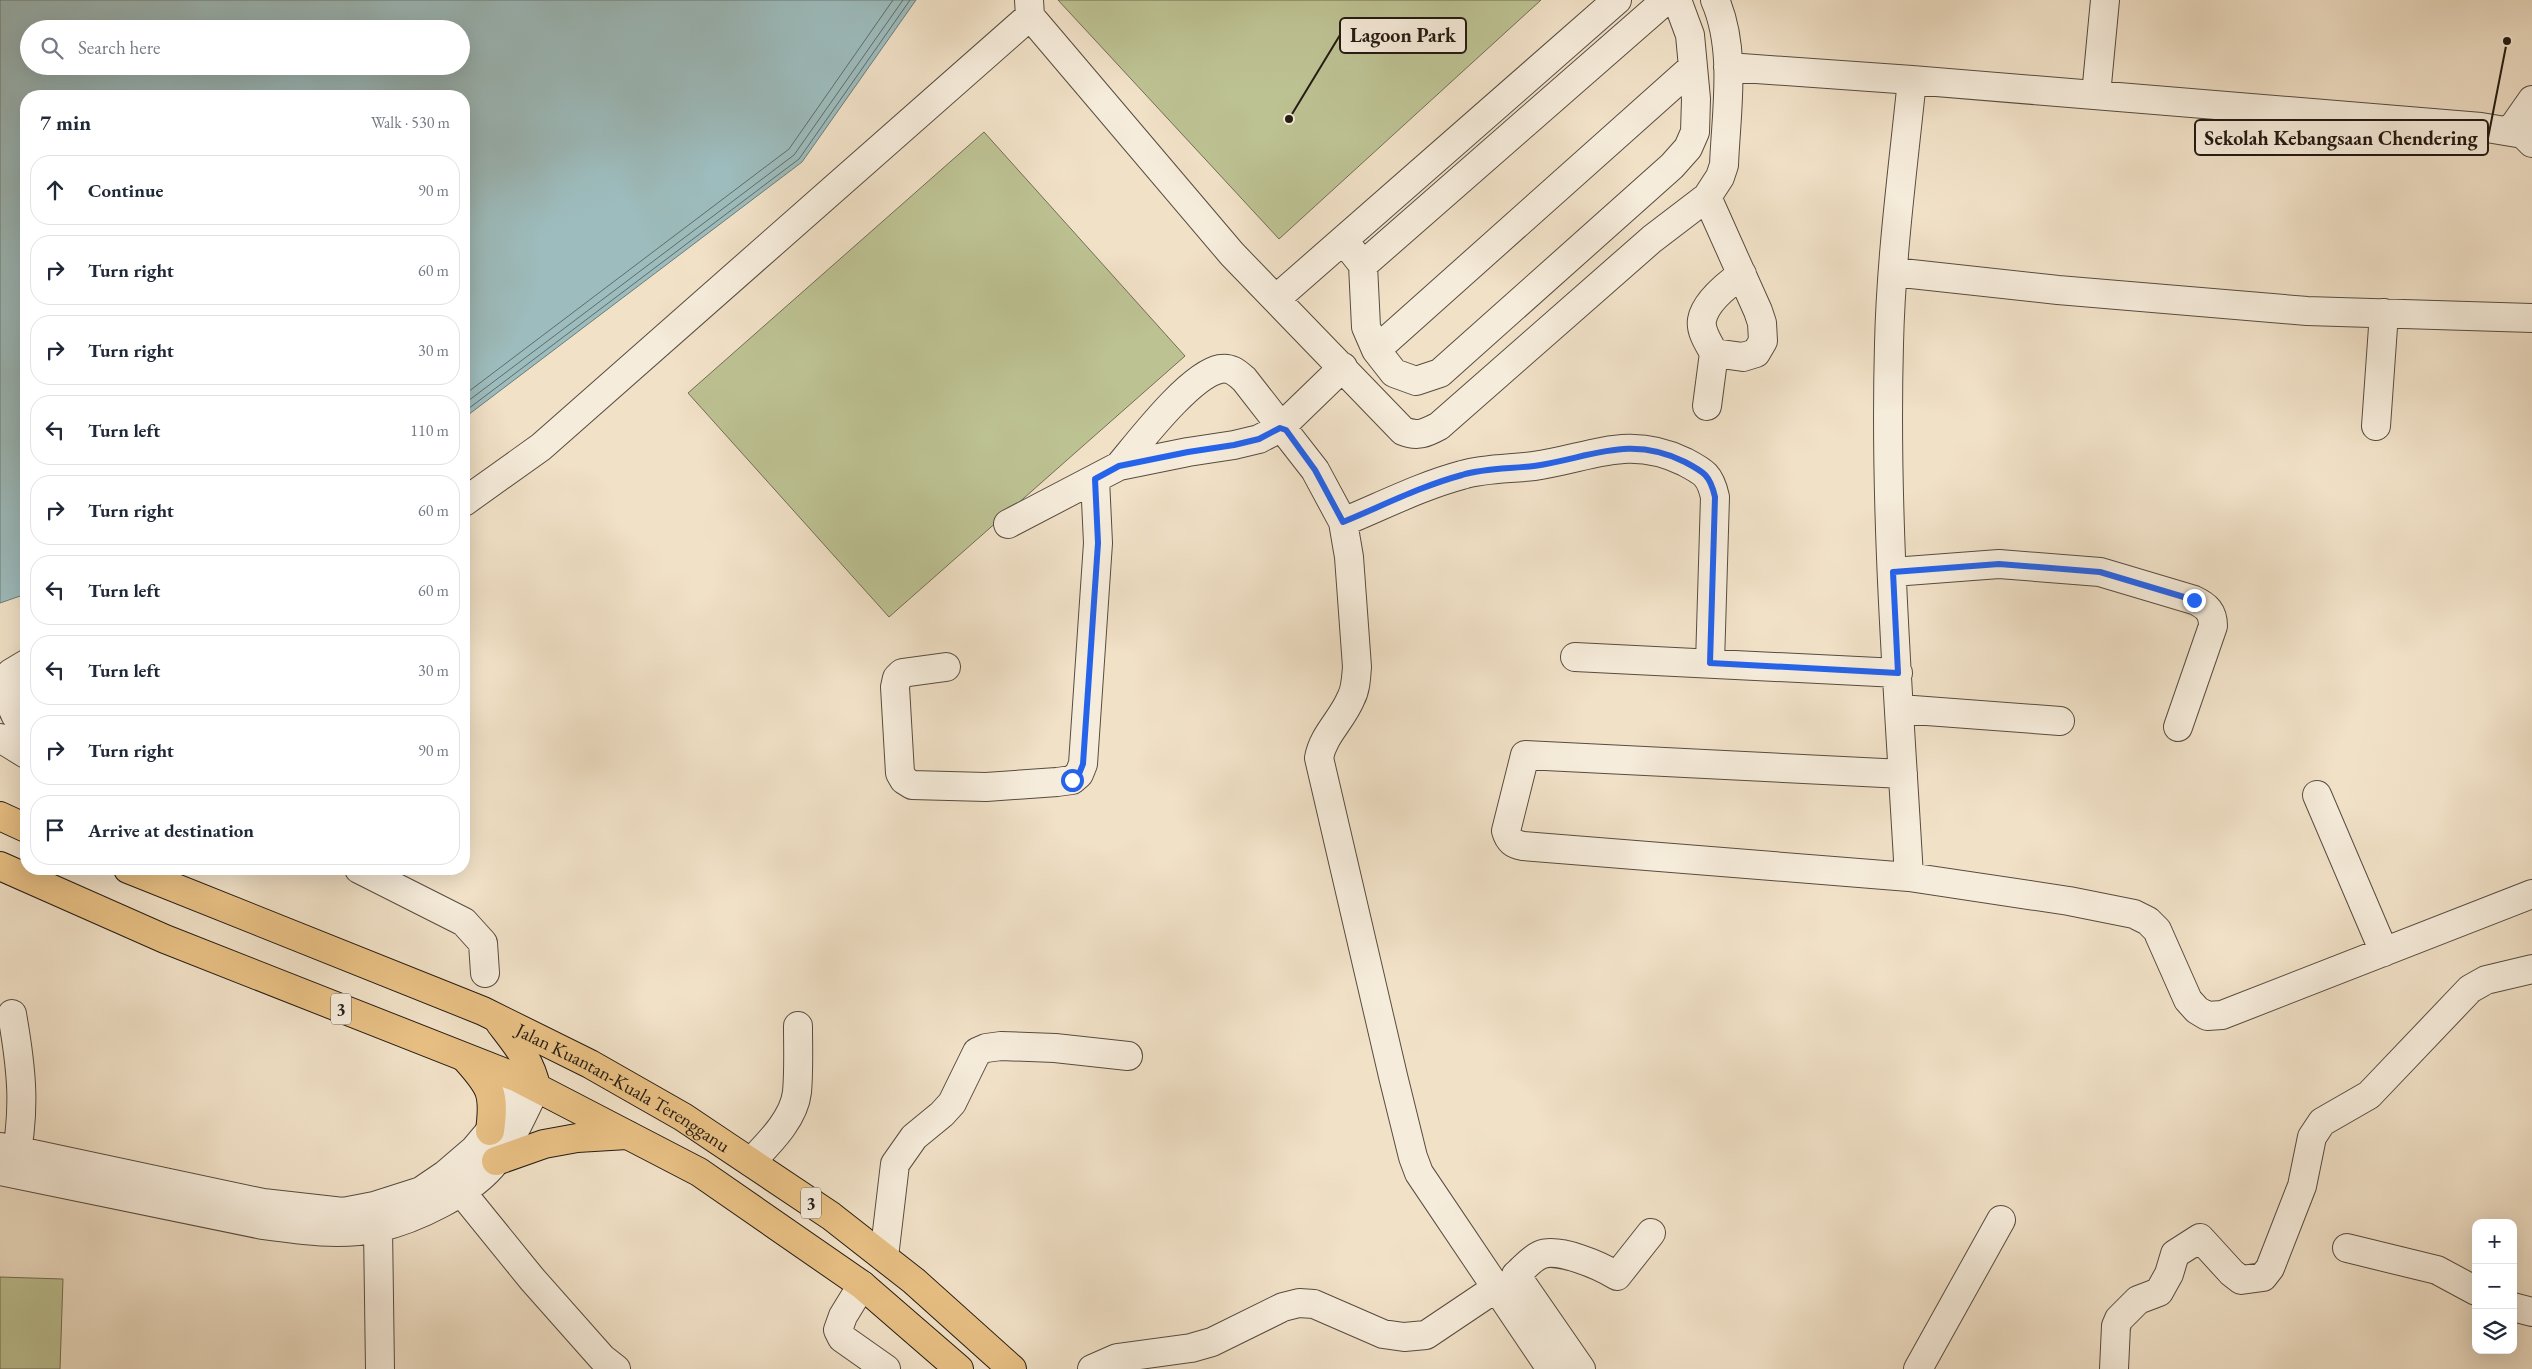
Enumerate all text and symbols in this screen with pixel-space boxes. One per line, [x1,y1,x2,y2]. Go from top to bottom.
callout: Lagoon Park [1340,18,1466,53]
search box [20,20,470,75]
text: Lagoon Park [1350,22,1457,48]
icon: search [38,34,66,62]
text: Search here [78,35,160,60]
text: 7 min [40,109,91,136]
text: Walk · 530 m [371,112,450,133]
callout: Sekolah Kebangsaan Chendering [2195,120,2488,155]
text: Sekolah Kebangsaan Chendering [2204,125,2479,151]
icon: ahead [41,176,69,204]
text: Continue [88,178,163,203]
text: 90 m [418,180,449,201]
icon: right [41,256,69,284]
text: Turn right [88,258,174,283]
text: 60 m [418,260,449,281]
icon: right [41,336,69,364]
text: Turn right [88,338,174,363]
text: 30 m [418,340,449,361]
icon: left [41,416,69,444]
text: Turn left [88,418,160,443]
text: 110 m [410,420,449,441]
icon: right [41,496,69,524]
text: Turn right [88,498,174,523]
text: 60 m [418,500,449,521]
icon: left [41,576,69,604]
text: Turn left [88,578,160,603]
text: 60 m [418,580,449,601]
route end [2183,589,2206,612]
icon: left [41,656,69,684]
text: Turn left [88,658,160,683]
text: 30 m [418,660,449,681]
icon: right [41,736,69,764]
text: Turn right [88,738,174,763]
text: 90 m [418,740,449,761]
route start [1061,769,1084,792]
icon: arrive [41,816,69,844]
text: Arrive at destination [88,818,254,843]
road number: 3 [331,994,351,1024]
street label: Jalan Kuantan-Kuala Terengganu [510,1016,735,1158]
road number: 3 [801,1188,821,1218]
map controls [2472,1219,2517,1354]
button: + [2472,1219,2517,1264]
button: − [2472,1264,2517,1309]
button: layers [2472,1309,2517,1354]

